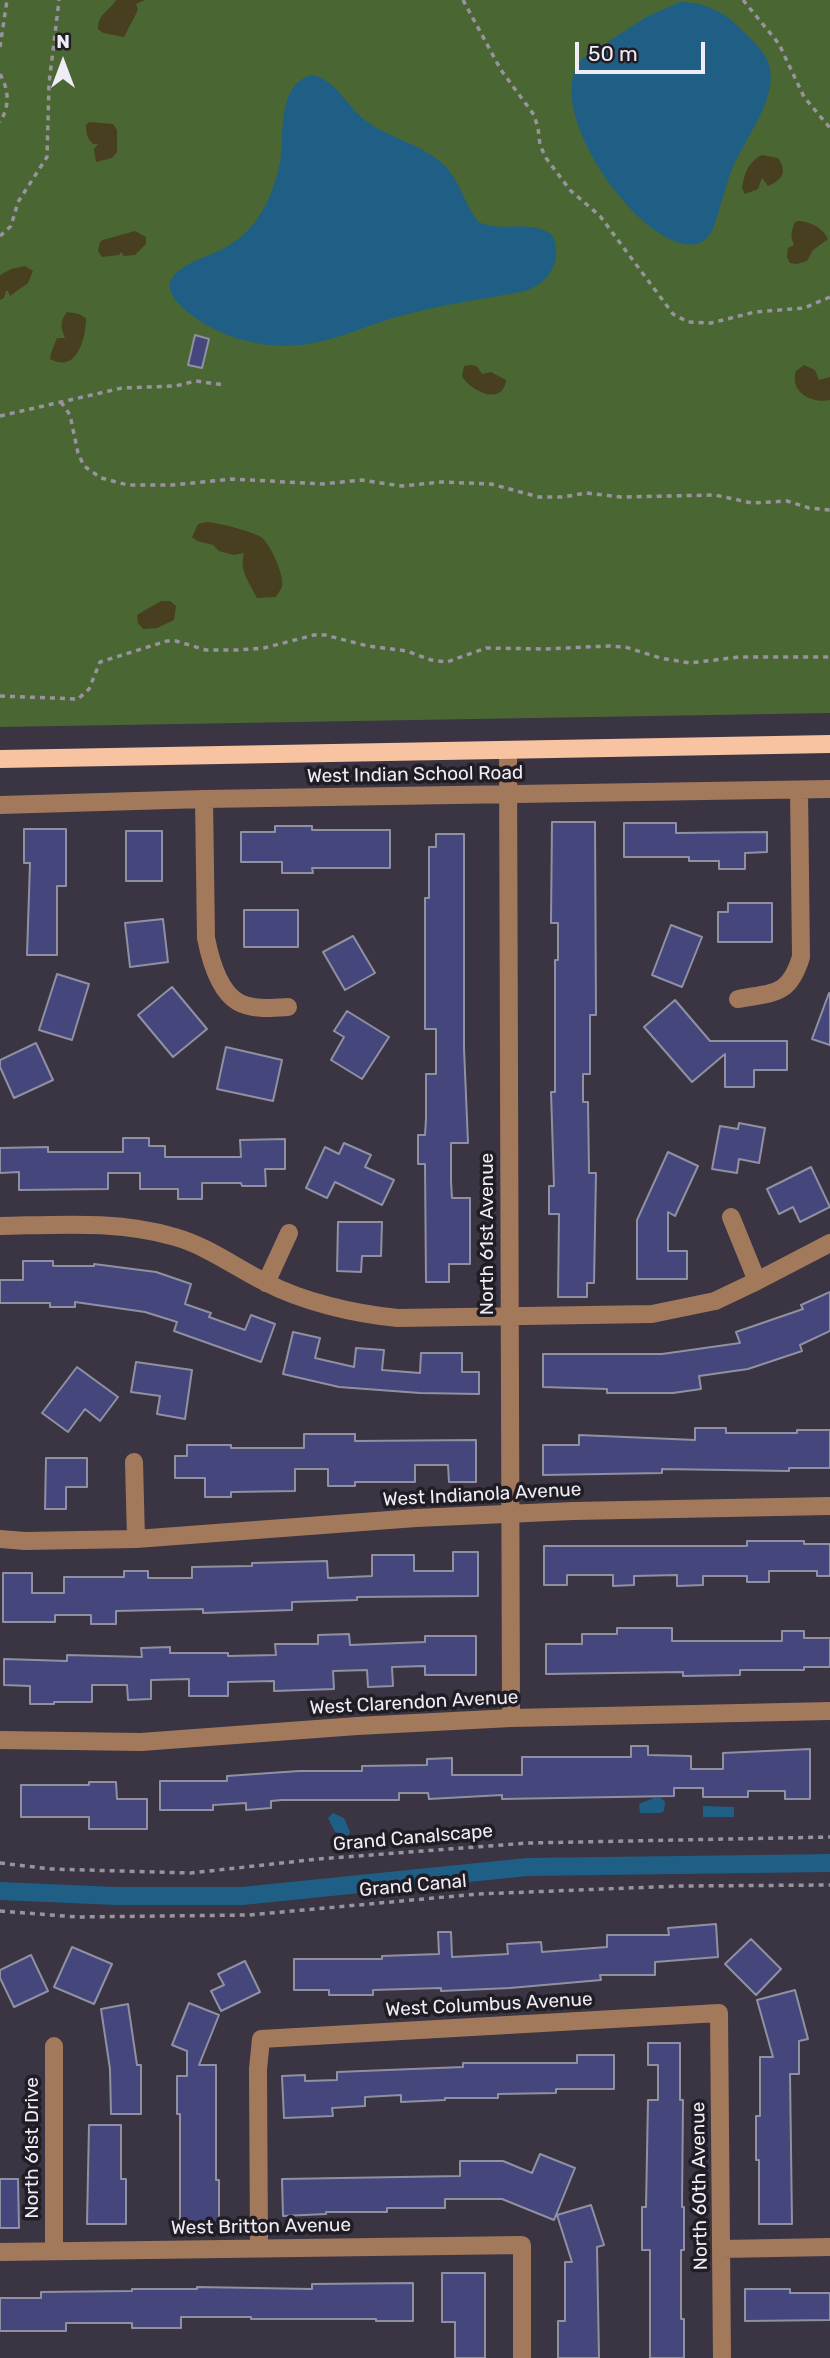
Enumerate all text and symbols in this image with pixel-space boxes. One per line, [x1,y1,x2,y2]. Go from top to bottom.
north arrow [28,28,98,98]
scale bar [578,28,708,72]
text: N [56,30,70,53]
text: 50 m [588,41,638,66]
street label: West Indian School Road [307,762,523,788]
street label: North 61st Avenue [477,1153,499,1315]
street label: West Indianola Avenue [382,1478,582,1512]
street label: West Clarendon Avenue [309,1686,519,1720]
street label: Grand Canalscape [332,1820,494,1856]
street label: Grand Canal [358,1870,468,1902]
street label: West Columbus Avenue [385,1988,593,2022]
street label: North 61st Drive [22,2077,44,2219]
street label: North 60th Avenue [687,2101,713,2271]
street label: West Britton Avenue [171,2214,351,2240]

